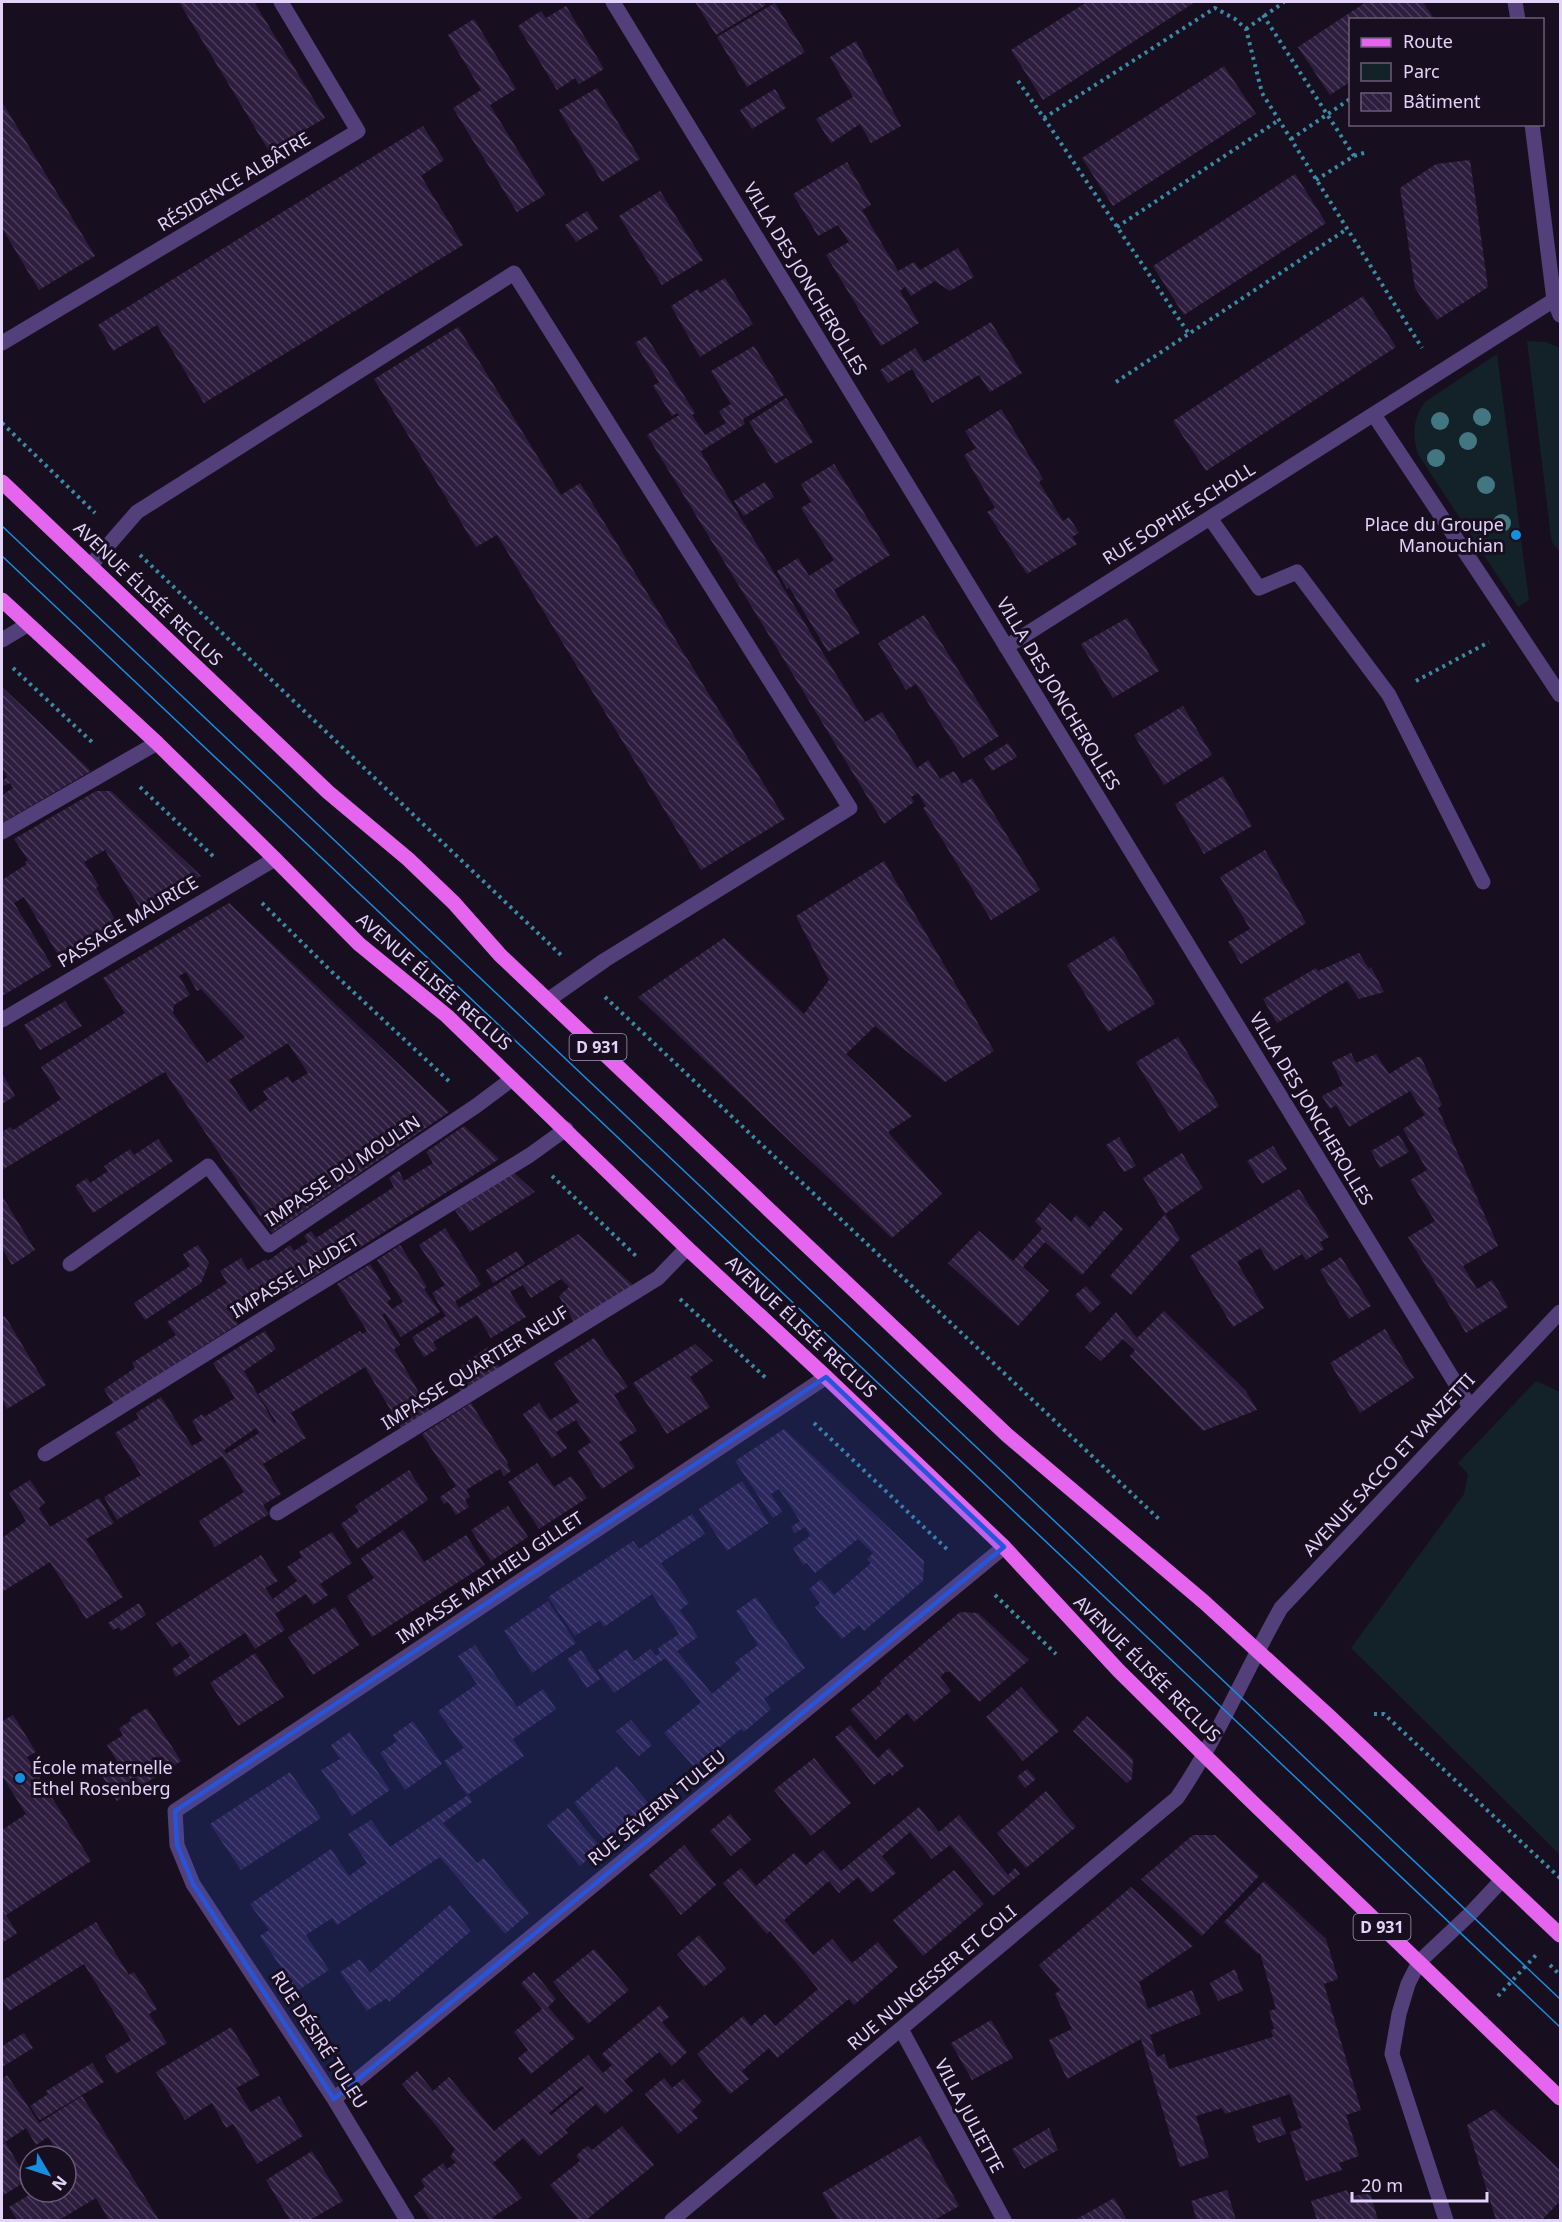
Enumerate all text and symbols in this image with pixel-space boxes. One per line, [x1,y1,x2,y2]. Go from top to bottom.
legend [1349,18,1544,126]
text: Route [1403,29,1453,53]
text: Parc [1403,59,1440,83]
text: Bâtiment [1403,89,1481,113]
street label: RÉSIDENCE ALBÂTRE [153,126,314,236]
street label: VILLA DES JONCHEROLLES [739,178,873,379]
street label: RUE SOPHIE SCHOLL [1098,456,1259,570]
place label: Place du Groupe Manouchian [1365,512,1504,557]
street label: AVENUE ÉLISÉE RECLUS [69,516,228,671]
marker: Place du Groupe Manouchian [1509,528,1523,542]
street label: VILLA DES JONCHEROLLES [992,593,1126,794]
street label: PASSAGE MAURICE [53,870,202,973]
street label: AVENUE ÉLISÉE RECLUS [352,907,517,1055]
street label: VILLA DES JONCHEROLLES [1245,1008,1379,1209]
road number: D 931 [570,1034,626,1060]
street label: IMPASSE DU MOULIN [260,1109,425,1231]
street label: IMPASSE LAUDET [226,1227,363,1323]
street label: AVENUE ÉLISÉE RECLUS [721,1250,882,1403]
street label: IMPASSE QUARTIER NEUF [376,1300,573,1435]
street label: AVENUE SACCO ET VANZETTI [1297,1368,1479,1561]
street label: IMPASSE MATHIEU GILLET [391,1506,587,1649]
street label: AVENUE ÉLISÉE RECLUS [1069,1590,1226,1747]
street label: RUE SÉVERIN TULEU [582,1744,730,1870]
place label: École maternelle Ethel Rosenberg [32,1755,173,1800]
marker: École maternelle Ethel Rosenberg [13,1771,27,1785]
street label: RUE NUNGESSER ET COLI [842,1899,1021,2055]
road number: D 931 [1354,1914,1410,1940]
street label: RUE DÉSIRÉ TULEU [266,1966,373,2113]
street label: VILLA JULIETTE [930,2054,1010,2177]
north arrow [18,2144,78,2204]
scale bar [1352,2165,1487,2203]
text: N [47,2171,72,2195]
text: 20 m [1361,2173,1403,2197]

